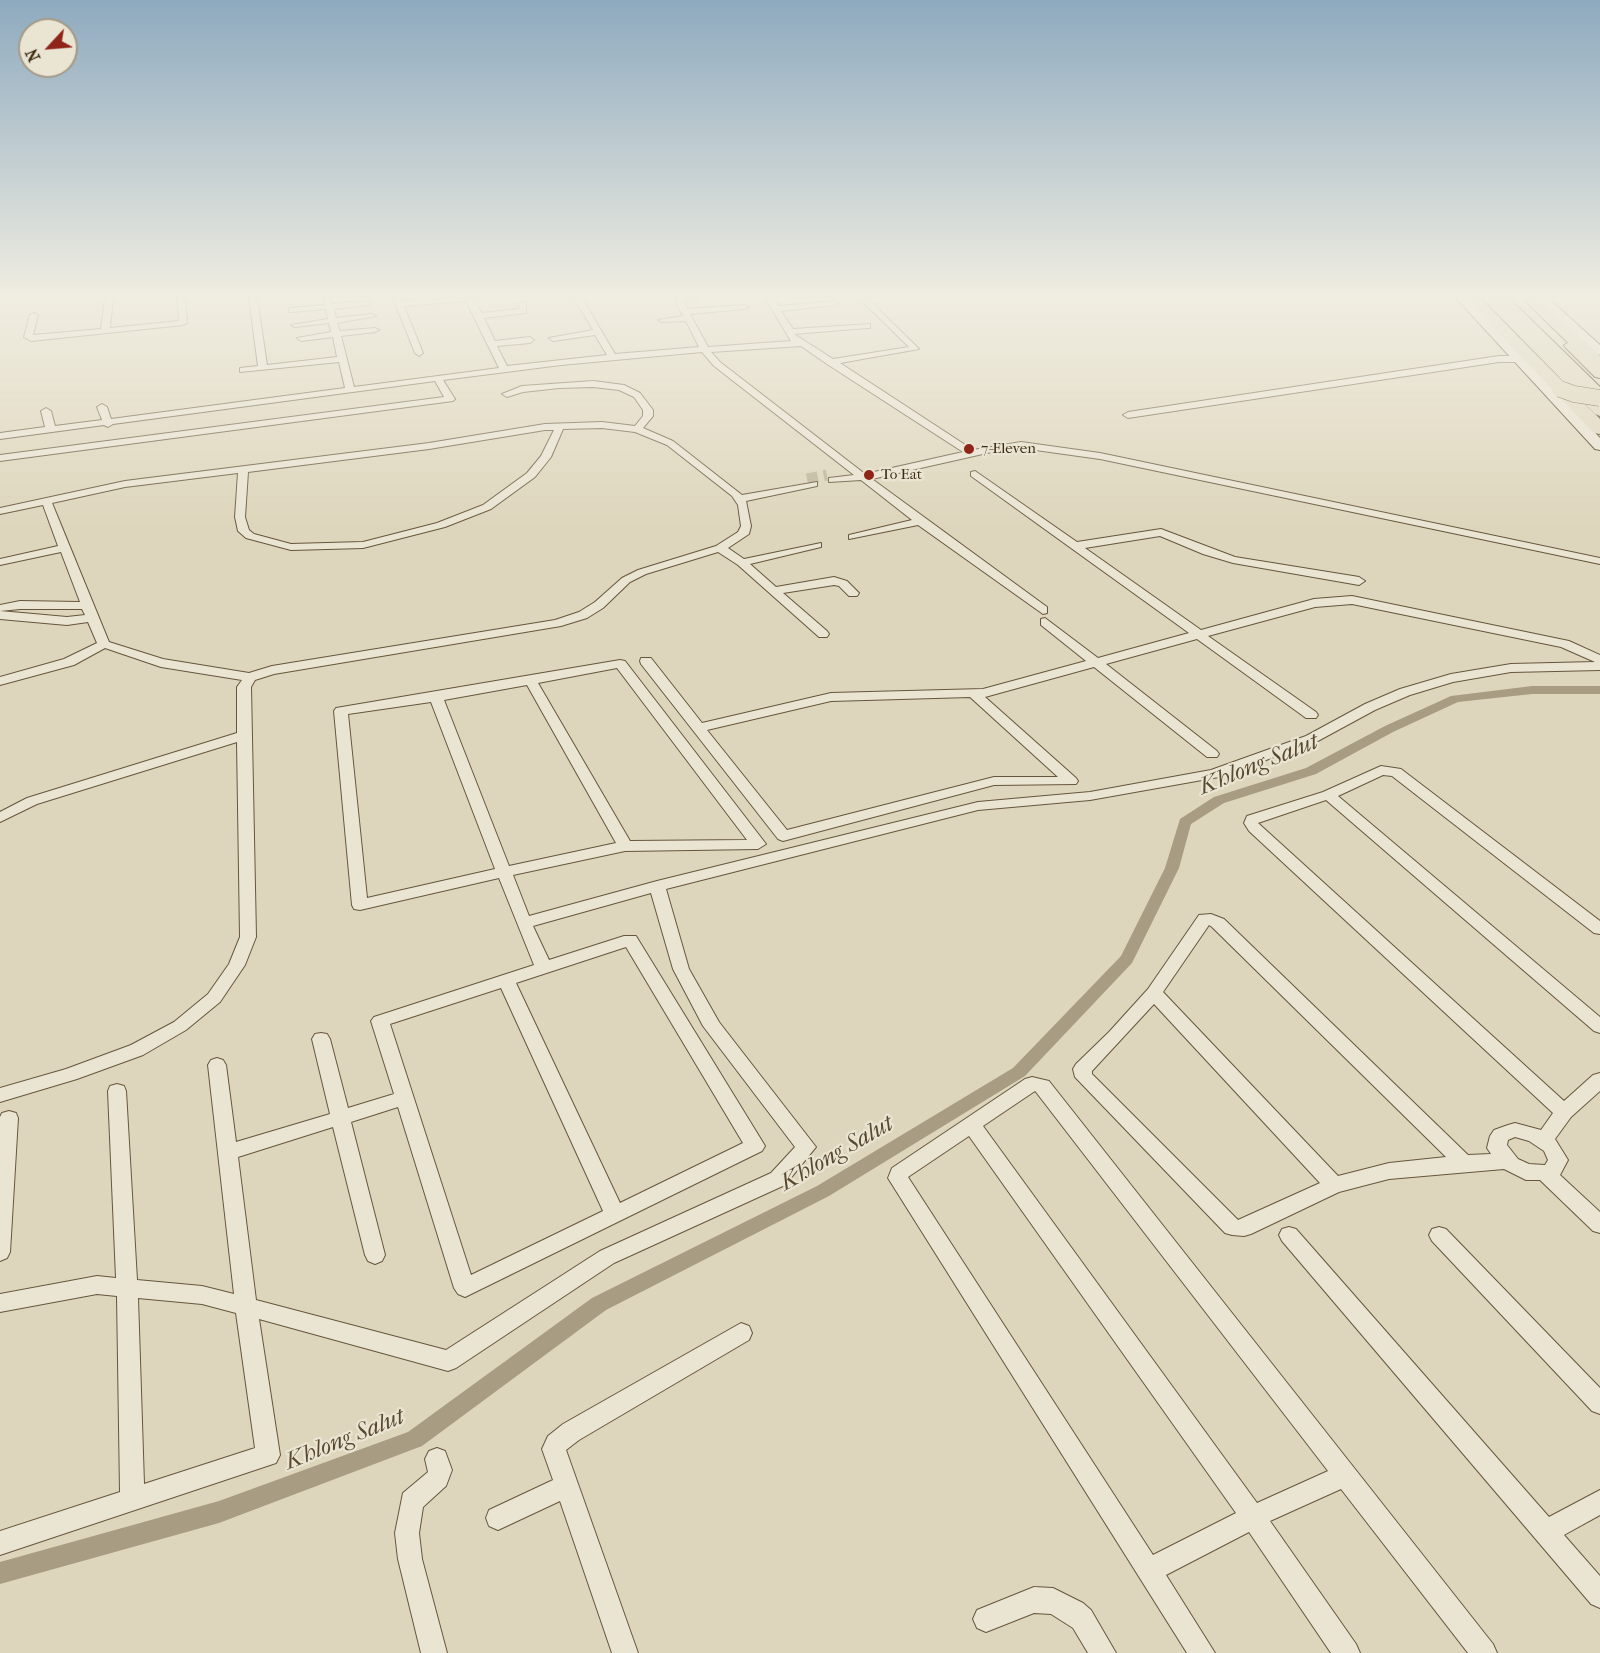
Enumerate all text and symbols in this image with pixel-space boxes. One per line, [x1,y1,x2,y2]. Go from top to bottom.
north arrow [18,18,78,78]
text: N [22,46,44,65]
place label: 7-Eleven [981,440,1036,458]
marker: 7-Eleven [962,442,976,456]
place label: To Eat [881,466,922,484]
marker: To Eat [862,468,876,482]
water label: Khlong Salut [1195,728,1323,802]
water label: Khlong Salut [775,1110,899,1198]
water label: Khlong Salut [281,1403,409,1477]

